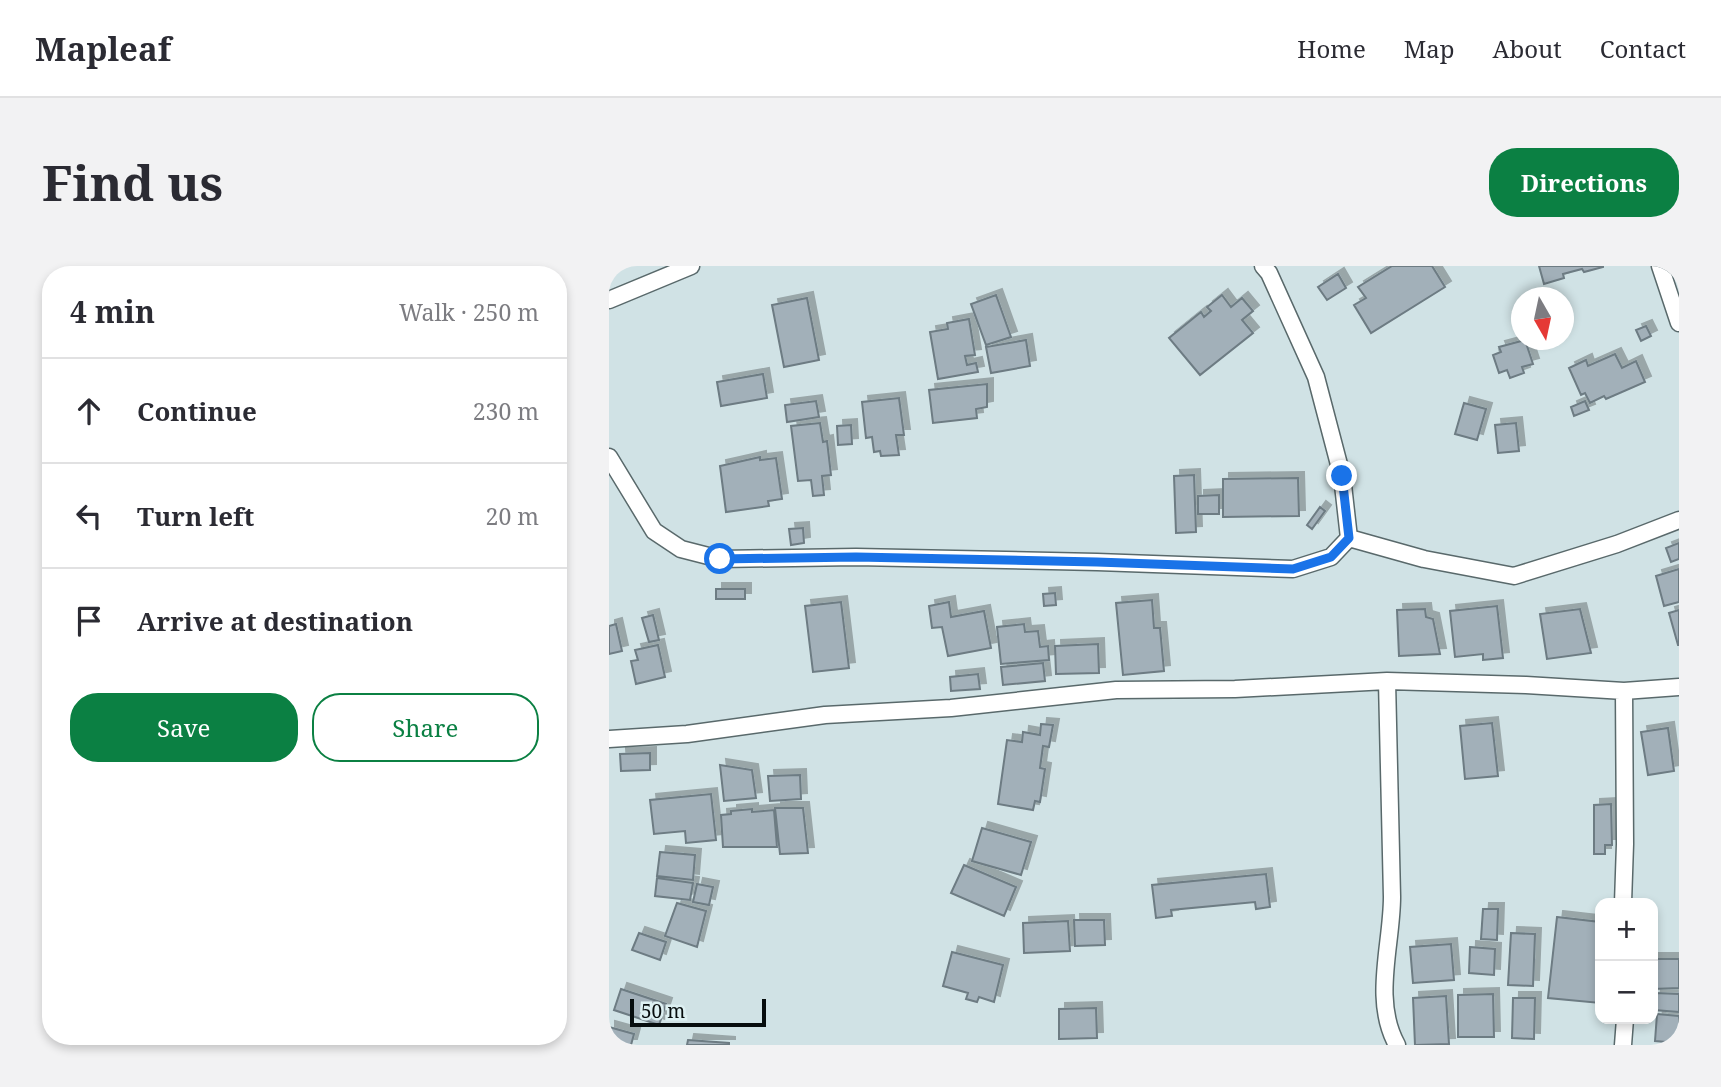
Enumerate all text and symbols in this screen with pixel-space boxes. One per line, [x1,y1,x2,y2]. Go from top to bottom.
text: Mapleaf [35,26,171,71]
text: Home [1297,32,1366,65]
text: Map [1404,32,1455,65]
text: About [1493,32,1562,65]
text: Contact [1600,32,1686,65]
button: Directions [1489,148,1679,217]
text: Find us [42,149,223,215]
north arrow [1511,287,1574,350]
text: 4 min [70,291,155,332]
text: Walk · 250 m [399,296,539,328]
icon: ahead [70,392,108,430]
text: Continue [137,393,257,429]
text: 230 m [473,395,539,427]
route end [1326,460,1357,491]
icon: left [70,497,108,535]
text: Turn left [137,498,254,534]
text: 20 m [486,500,539,532]
route start [704,543,735,574]
icon: arrive [70,602,108,640]
text: Arrive at destination [137,603,413,639]
button: Save [70,693,298,762]
button: Share [312,693,539,762]
map controls [1595,898,1658,1024]
button: + [1595,898,1658,961]
button: − [1595,961,1658,1024]
scale bar [630,996,767,1028]
text: 50 m [641,998,685,1024]

